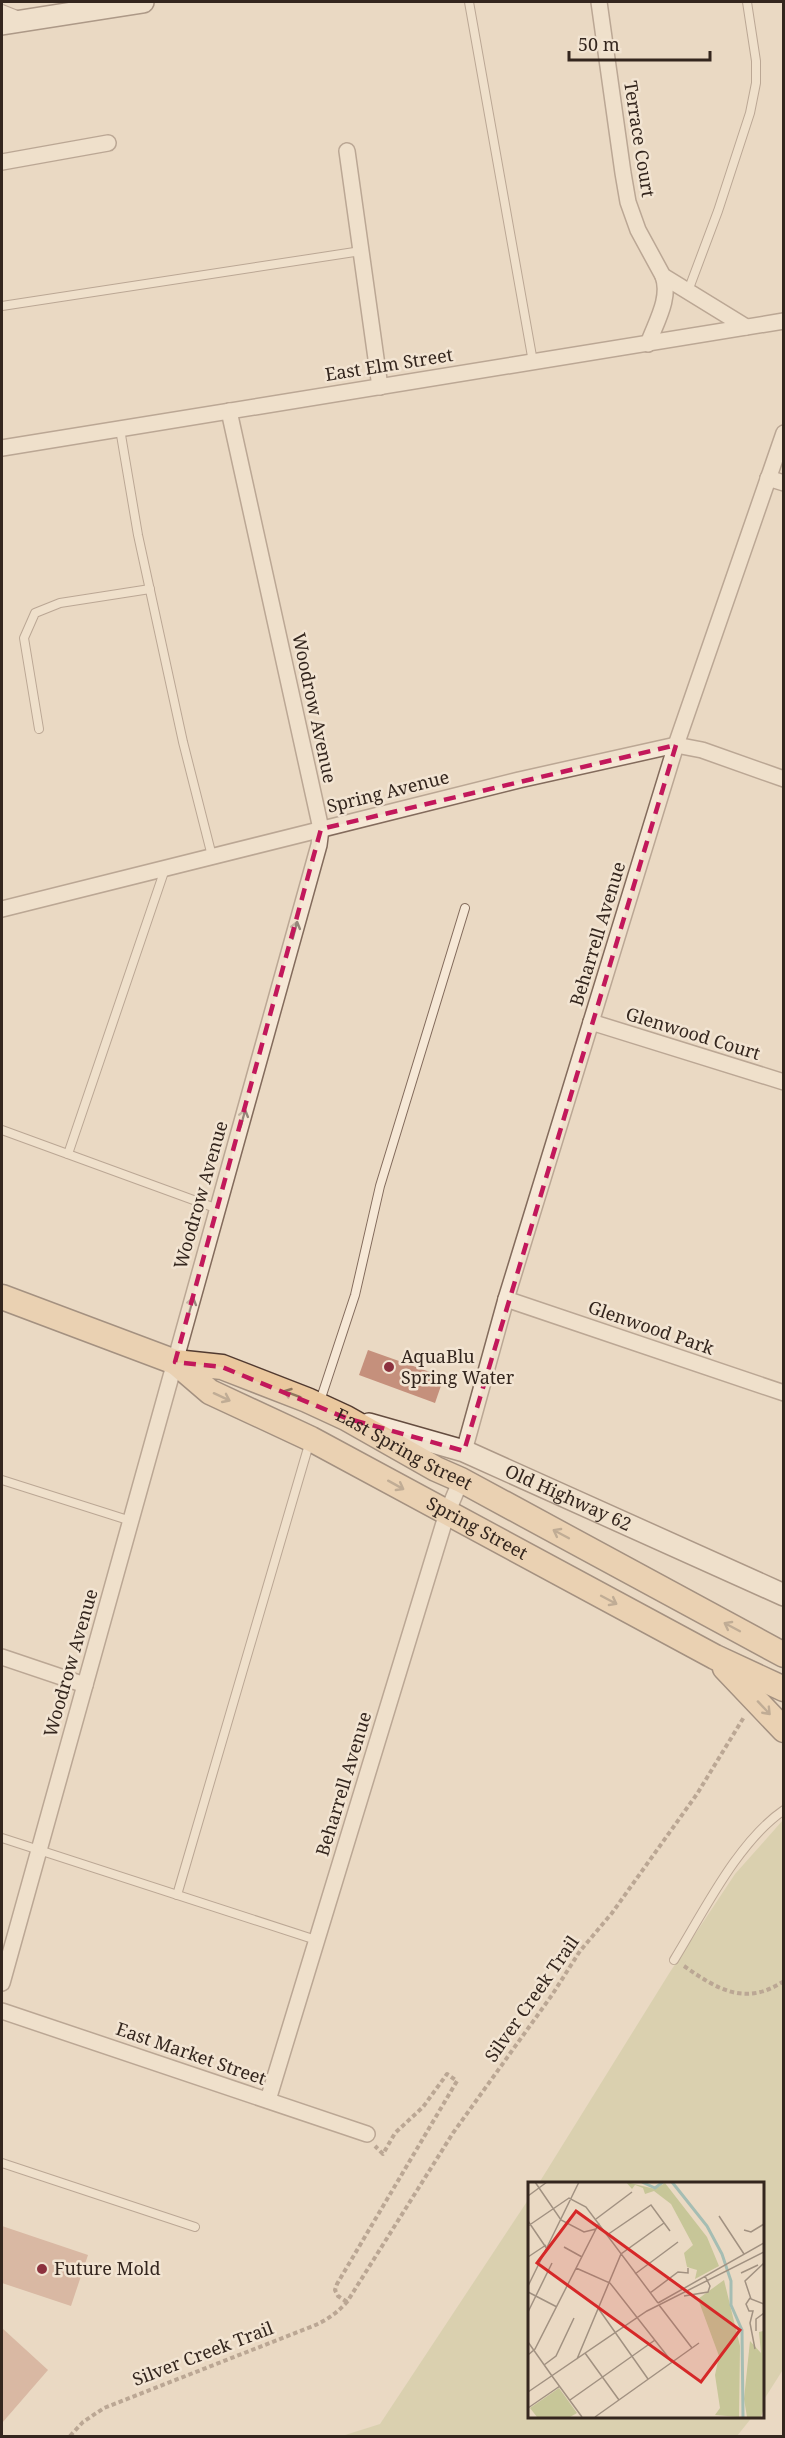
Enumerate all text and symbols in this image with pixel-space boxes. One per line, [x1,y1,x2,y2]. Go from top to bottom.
scale bar [569,24,710,62]
text: 50 m [578,32,620,56]
street label: Terrace Court [619,79,661,199]
street label: East Elm Street [323,342,455,386]
street label: Woodrow Avenue [287,630,343,785]
street label: Spring Avenue [324,764,451,818]
street label: Beharrell Avenue [564,859,630,1009]
one-way arrow [290,921,301,940]
street label: Glenwood Court [623,1001,763,1065]
one-way arrow [238,1109,249,1128]
street label: Woodrow Avenue [167,1118,233,1272]
street label: Glenwood Park [585,1294,718,1360]
one-way arrow [186,1296,197,1315]
place label: AquaBlu Spring Water [401,1344,515,1389]
marker: AquaBlu Spring Water [382,1360,396,1374]
one-way arrow [284,1388,302,1399]
one-way arrow [212,1392,230,1404]
street label: East Spring Street [332,1402,477,1495]
street label: Old Highway 62 [502,1458,636,1536]
one-way arrow [386,1480,404,1491]
street label: Spring Street [423,1491,532,1565]
one-way arrow [552,1528,570,1539]
street label: Woodrow Avenue [37,1586,103,1740]
one-way arrow [600,1595,618,1606]
one-way arrow [724,1621,741,1633]
one-way arrow [757,1701,771,1716]
street label: Beharrell Avenue [310,1709,376,1859]
street label: Silver Creek Trail [479,1930,584,2066]
street label: East Market Street [113,2016,269,2090]
inset map [528,2182,764,2417]
place label: Future Mold [54,2256,161,2280]
marker: Future Mold [35,2262,49,2276]
street label: Silver Creek Trail [129,2315,277,2391]

